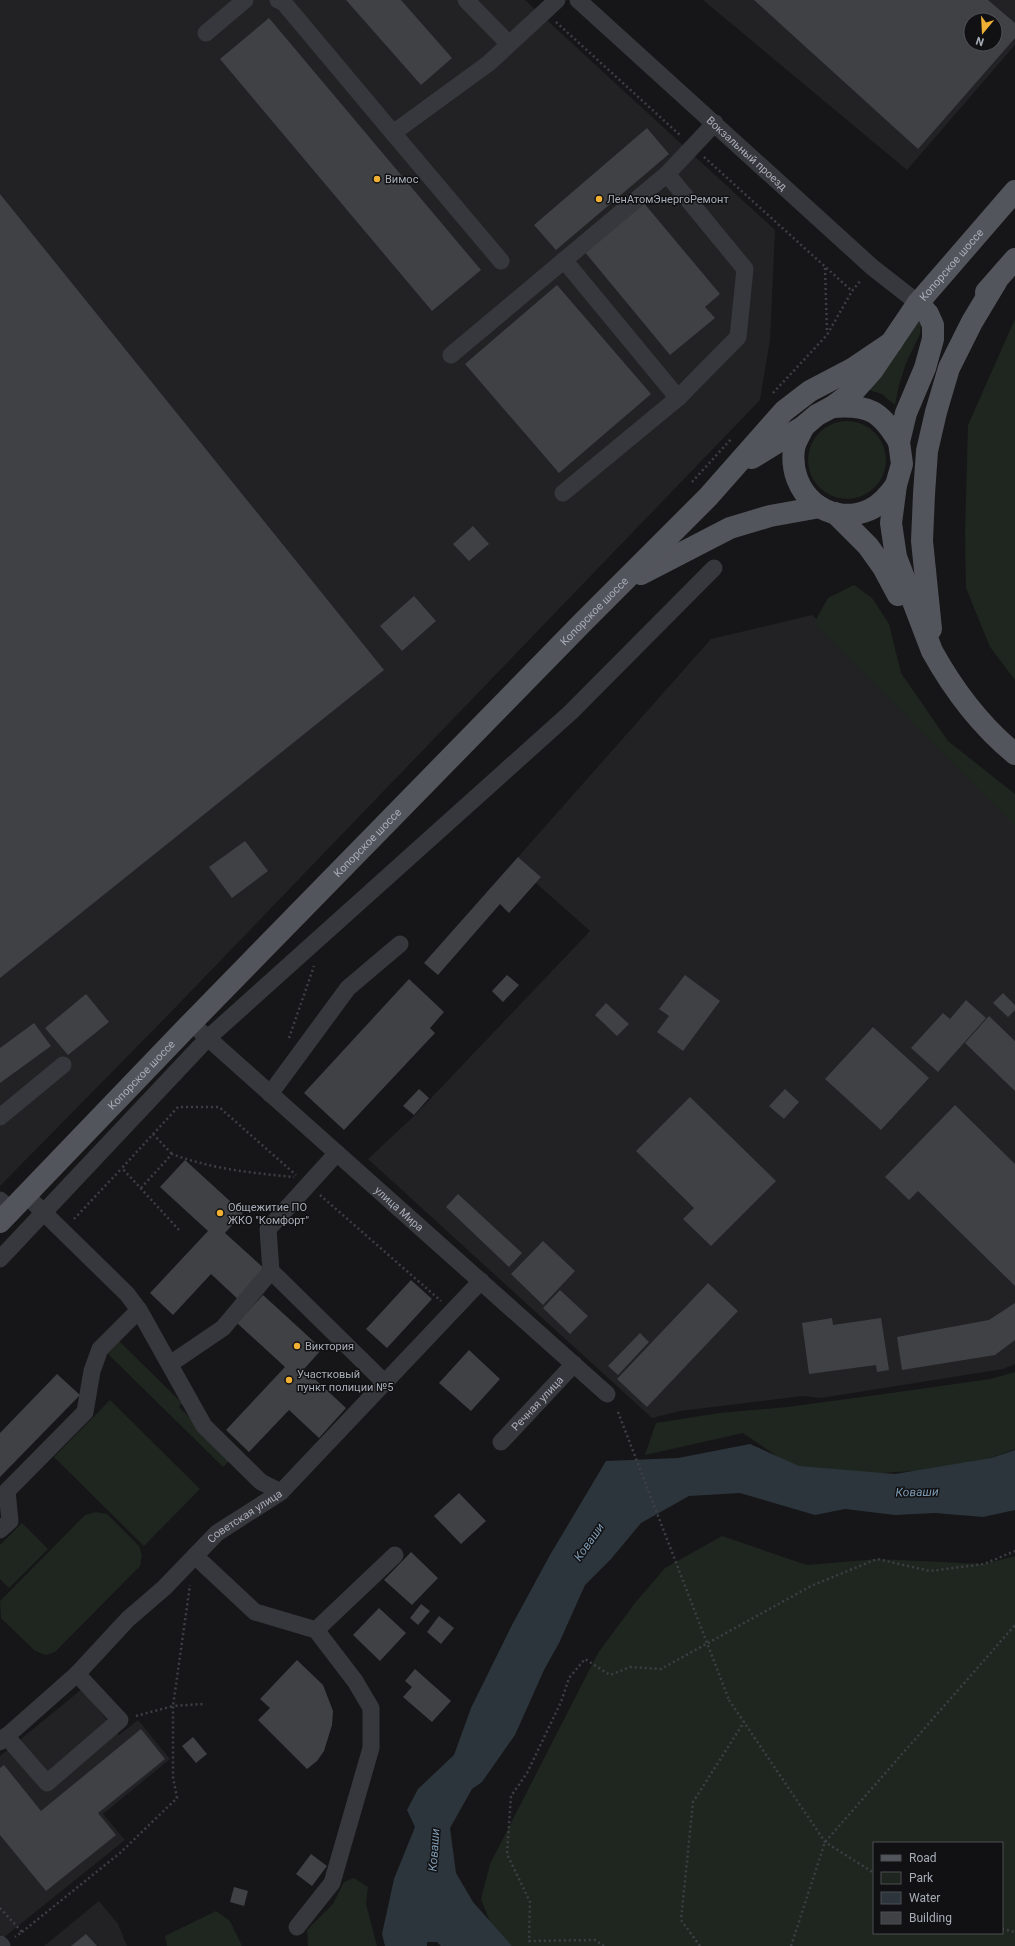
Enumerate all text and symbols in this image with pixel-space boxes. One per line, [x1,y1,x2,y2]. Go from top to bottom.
north arrow [963,12,1003,52]
text: N [974,34,986,48]
street label: Вокзальный проезд [704,114,790,193]
place label: Вимос [385,173,419,186]
marker: Вимос [372,174,382,184]
place label: ЛенАтомЭнергоРемонт [607,193,729,206]
marker: ЛенАтомЭнергоРемонт [594,194,604,204]
street label: Копорское шоссе [916,226,986,303]
street label: Копорское шоссе [557,574,631,648]
street label: Копорское шоссе [331,805,404,880]
street label: Копорское шоссе [105,1037,178,1112]
street label: улица Мира [372,1184,426,1234]
place label: Общежитие ПО ЖКО "Комфорт" [228,1201,309,1227]
marker: Общежитие ПО ЖКО "Комфорт" [215,1208,225,1218]
place label: Виктория [305,1340,354,1353]
marker: Виктория [292,1341,302,1351]
place label: Участковый пункт полиции №5 [297,1368,394,1394]
street label: Речная улица [509,1373,566,1433]
marker: Участковый пункт полиции №5 [284,1375,294,1385]
water label: Коваши [895,1485,939,1499]
street label: Советская улица [205,1487,284,1546]
water label: Коваши [571,1520,607,1564]
water label: Коваши [426,1828,443,1872]
legend [873,1842,1003,1934]
text: Road [909,1851,937,1865]
text: Park [909,1871,934,1885]
text: Water [909,1891,940,1905]
text: Building [909,1911,952,1925]

